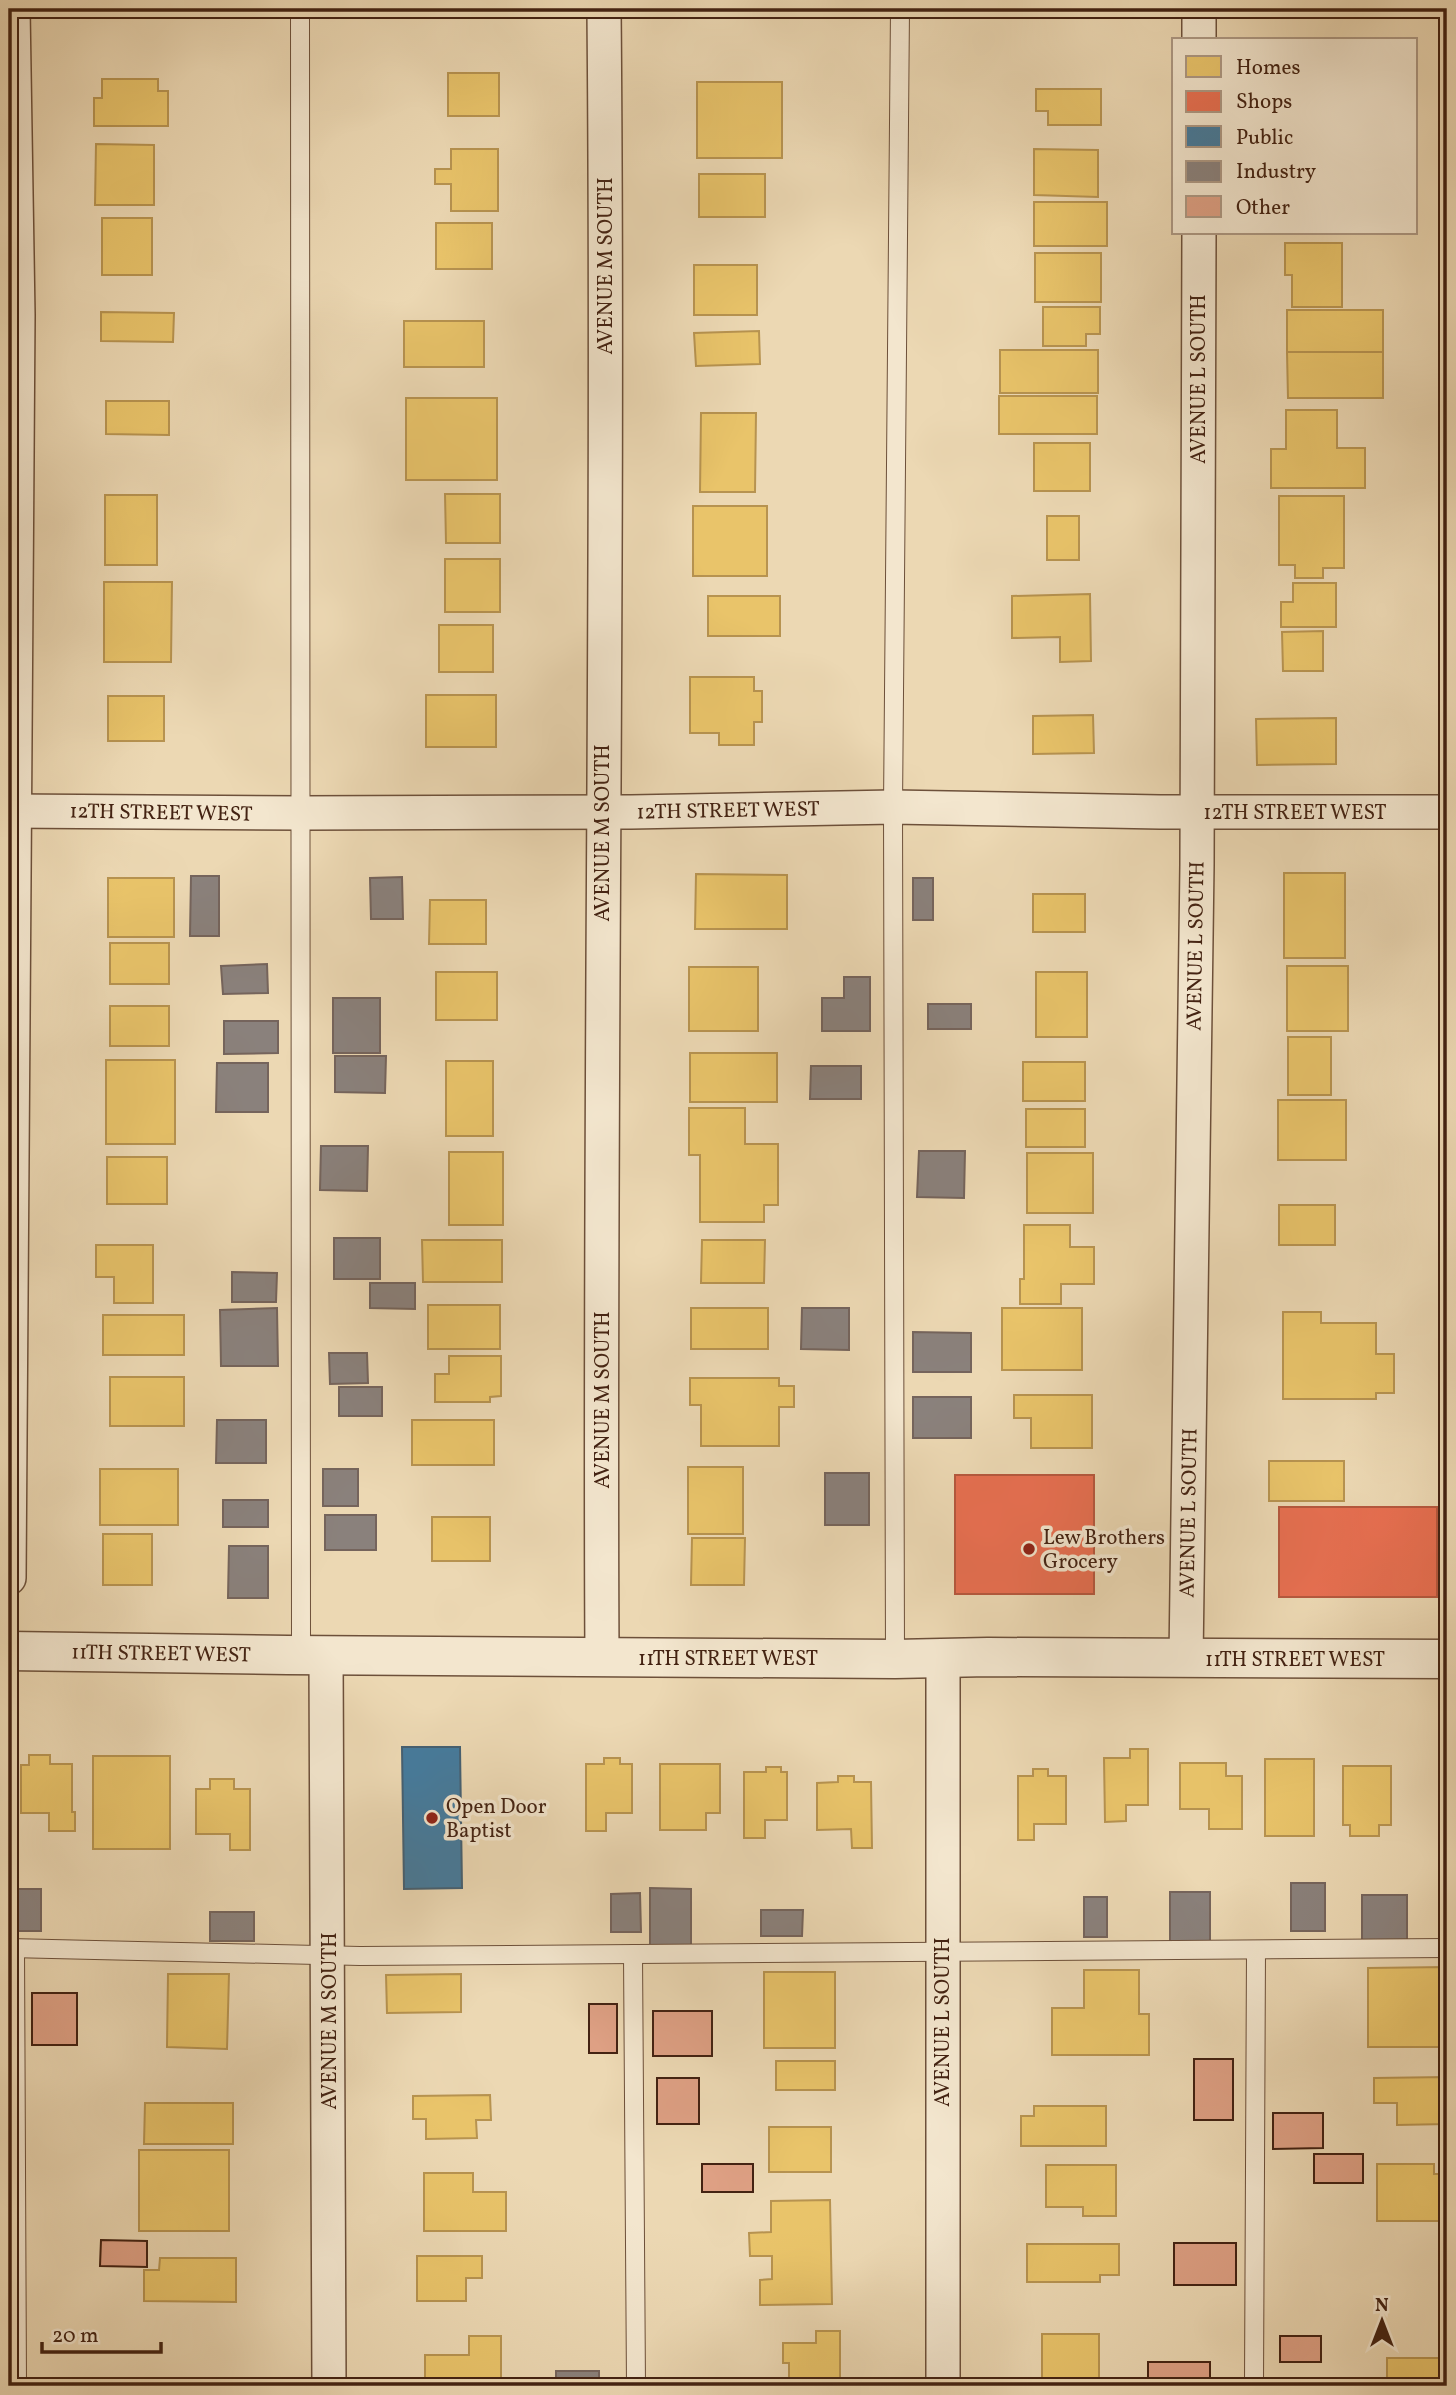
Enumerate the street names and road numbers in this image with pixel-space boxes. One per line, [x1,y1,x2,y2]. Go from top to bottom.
street label: AVENUE M SOUTH [592,177,621,355]
street label: AVENUE L SOUTH [1185,294,1214,464]
street label: AVENUE M SOUTH [589,744,618,922]
street label: 12TH STREET WEST [636,795,820,828]
street label: 12TH STREET WEST [69,797,253,830]
street label: 12TH STREET WEST [1203,799,1387,828]
street label: AVENUE L SOUTH [1181,861,1212,1031]
street label: AVENUE M SOUTH [589,1311,618,1489]
street label: AVENUE L SOUTH [1174,1428,1205,1598]
street label: 11TH STREET WEST [71,1638,251,1671]
street label: 11TH STREET WEST [638,1645,818,1674]
street label: 11TH STREET WEST [1205,1646,1385,1675]
street label: AVENUE M SOUTH [316,1932,345,2110]
street label: AVENUE L SOUTH [929,1937,958,2107]

